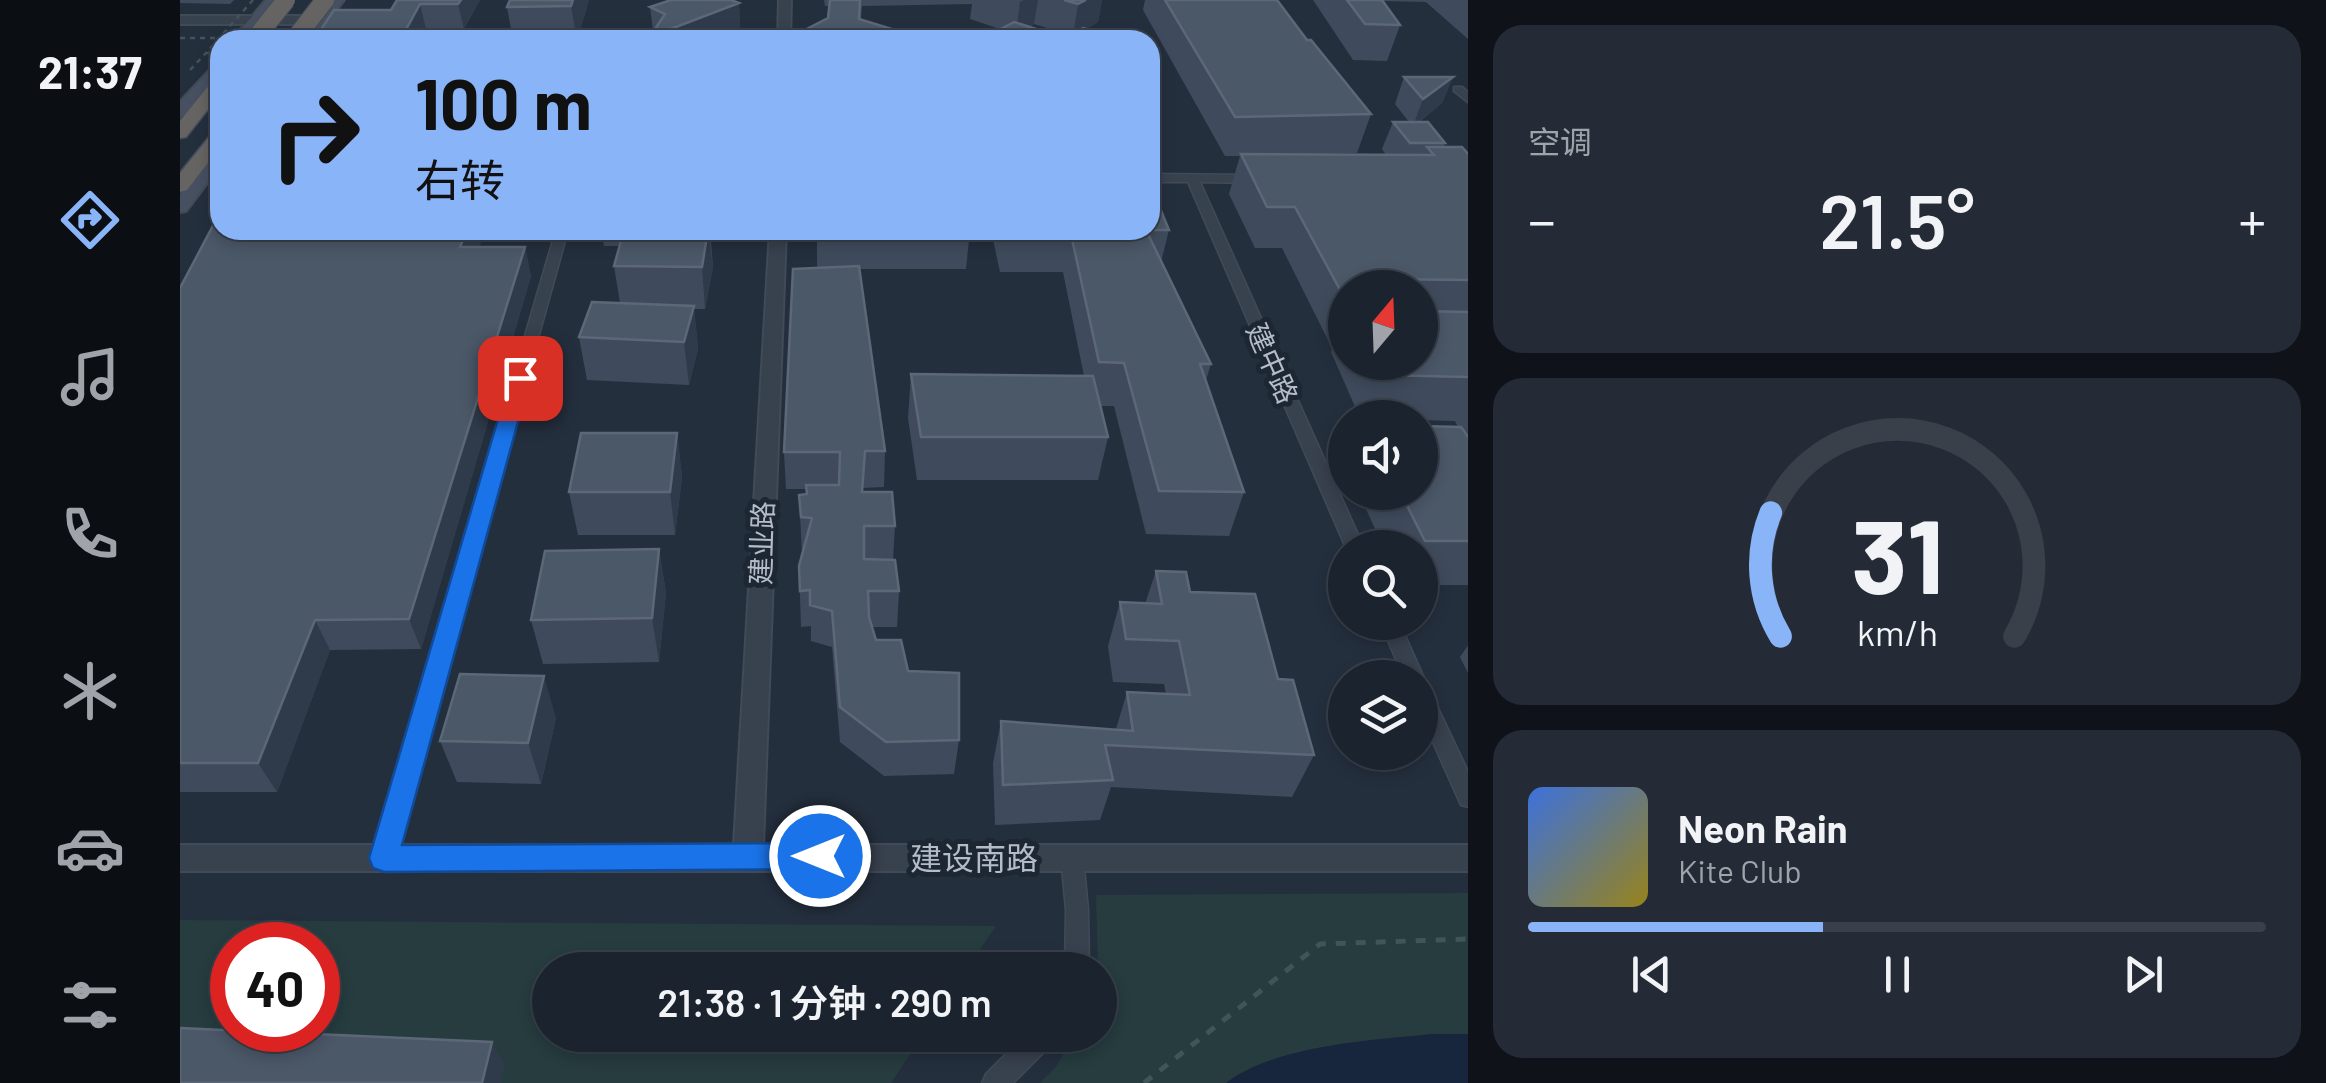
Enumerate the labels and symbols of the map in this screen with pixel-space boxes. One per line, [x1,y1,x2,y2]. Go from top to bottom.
north arrow [1328,270,1438,380]
street label: 建中路 [1240,318,1306,408]
pin [478,336,563,421]
street label: 建业路 [743,500,779,586]
position arrow [768,804,872,908]
street label: 建设南路 [910,838,1038,876]
speed limit sign: 40 [210,922,340,1052]

